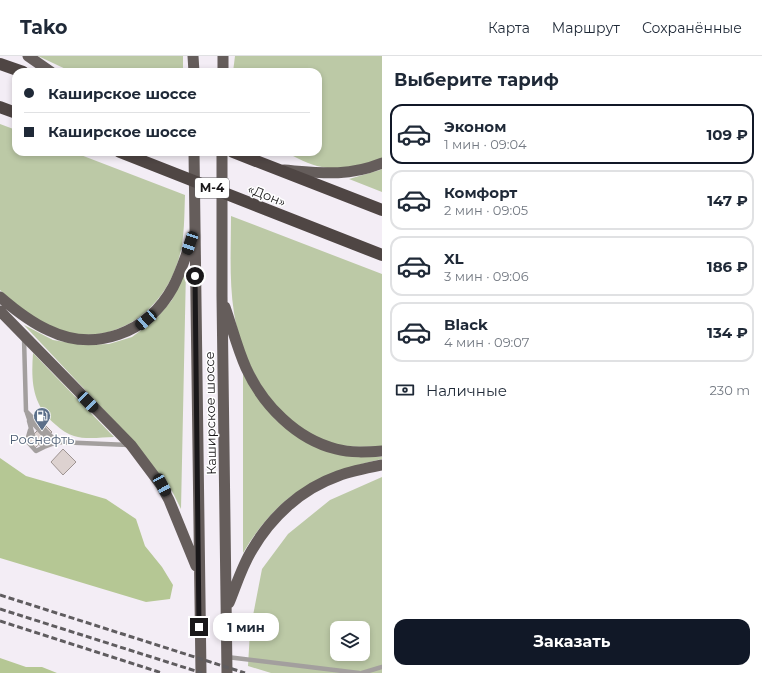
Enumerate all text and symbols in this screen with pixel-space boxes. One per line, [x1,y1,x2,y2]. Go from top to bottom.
text: Tako [20,16,67,39]
text: Карта [488,19,530,37]
text: Маршрут [552,19,620,37]
text: Сохранённые [642,19,742,37]
text: Выберите тариф [394,69,559,91]
text: Каширское шоссе [48,84,197,103]
icon: car [396,116,432,152]
text: Эконом [444,117,506,136]
text: Каширское шоссе [48,122,197,141]
text: 109 ₽ [706,125,748,144]
text: 1 мин · 09:04 [444,136,527,152]
road number: М-4 [195,178,229,198]
street label: «Дон» [246,180,288,210]
icon: car [396,182,432,218]
text: Комфорт [444,183,517,202]
text: 147 ₽ [707,191,748,210]
text: 2 мин · 09:05 [444,202,528,218]
car [180,230,200,256]
icon: car [396,248,432,284]
text: XL [444,249,463,268]
text: 186 ₽ [707,257,748,276]
route start [186,267,204,285]
text: 3 мин · 09:06 [444,268,529,284]
car [133,308,159,332]
icon: car [396,314,432,350]
text: Black [444,315,488,334]
text: 134 ₽ [707,323,748,342]
text: 4 мин · 09:07 [444,334,530,350]
street label: Каширское шоссе [201,351,219,475]
icon: cash [394,379,416,401]
text: Наличные [426,381,507,400]
text: 230 m [709,382,750,398]
car [75,389,101,415]
fuel station icon: Роснефть [32,406,52,431]
place label: Роснефть [10,431,74,447]
car [151,472,173,498]
callout: 1 мин [213,613,279,641]
route end [190,618,208,636]
text: 1 мин [227,619,265,635]
button: Заказать [394,619,750,665]
map controls [330,621,370,661]
button: layers [330,621,370,661]

